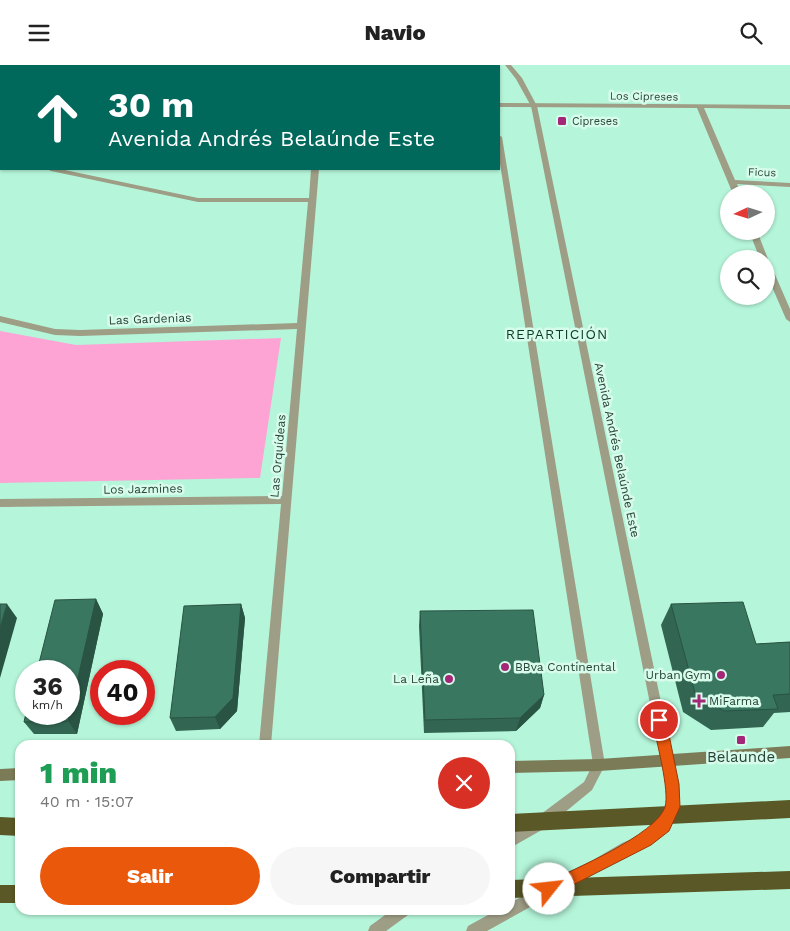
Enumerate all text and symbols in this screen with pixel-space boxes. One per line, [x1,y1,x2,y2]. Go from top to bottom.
icon: menu [25,19,53,47]
icon: search [737,19,765,47]
text: Navio [364,20,426,45]
text: 30 m [108,84,194,126]
icon: ahead [25,85,90,150]
street label: Los Cipreses [610,89,679,104]
marker: Cipreses [556,115,568,127]
place label: Cipreses [572,115,618,128]
text: Avenida Andrés Belaúnde Este [108,126,435,151]
street label: Ficus [748,166,777,179]
north arrow [720,185,775,240]
map controls [720,185,775,305]
button: search [720,250,775,305]
street label: Las Gardenias [108,311,192,327]
district label: REPARTICIÓN [506,326,608,342]
street label: Avenida Andrés Belaúnde Este [592,361,642,539]
street label: Las Orquídeas [267,414,289,498]
street label: Los Jazmines [103,481,183,497]
speed limit sign: 40 [90,660,155,725]
place label: BBva Continental [515,660,616,674]
marker: BBva Continental [499,661,511,673]
place label: Urban Gym [646,668,711,682]
marker: Urban Gym [715,669,727,681]
text: 36 [32,672,63,701]
place label: La Leña [393,672,439,686]
marker: La Leña [443,673,455,685]
place label: MiFarma [709,694,759,708]
marker: MiFarma [693,695,705,707]
text: km/h [32,698,63,712]
pin [638,699,680,741]
icon: arrive [645,706,673,734]
marker: Belaunde [735,734,747,746]
place label: Belaunde [707,748,775,766]
text: 1 min [40,755,117,790]
button: close [438,757,490,809]
text: 40 m · 15:07 [40,792,134,811]
button: Salir [40,847,260,905]
button: Compartir [270,847,490,905]
position arrow [522,862,574,914]

